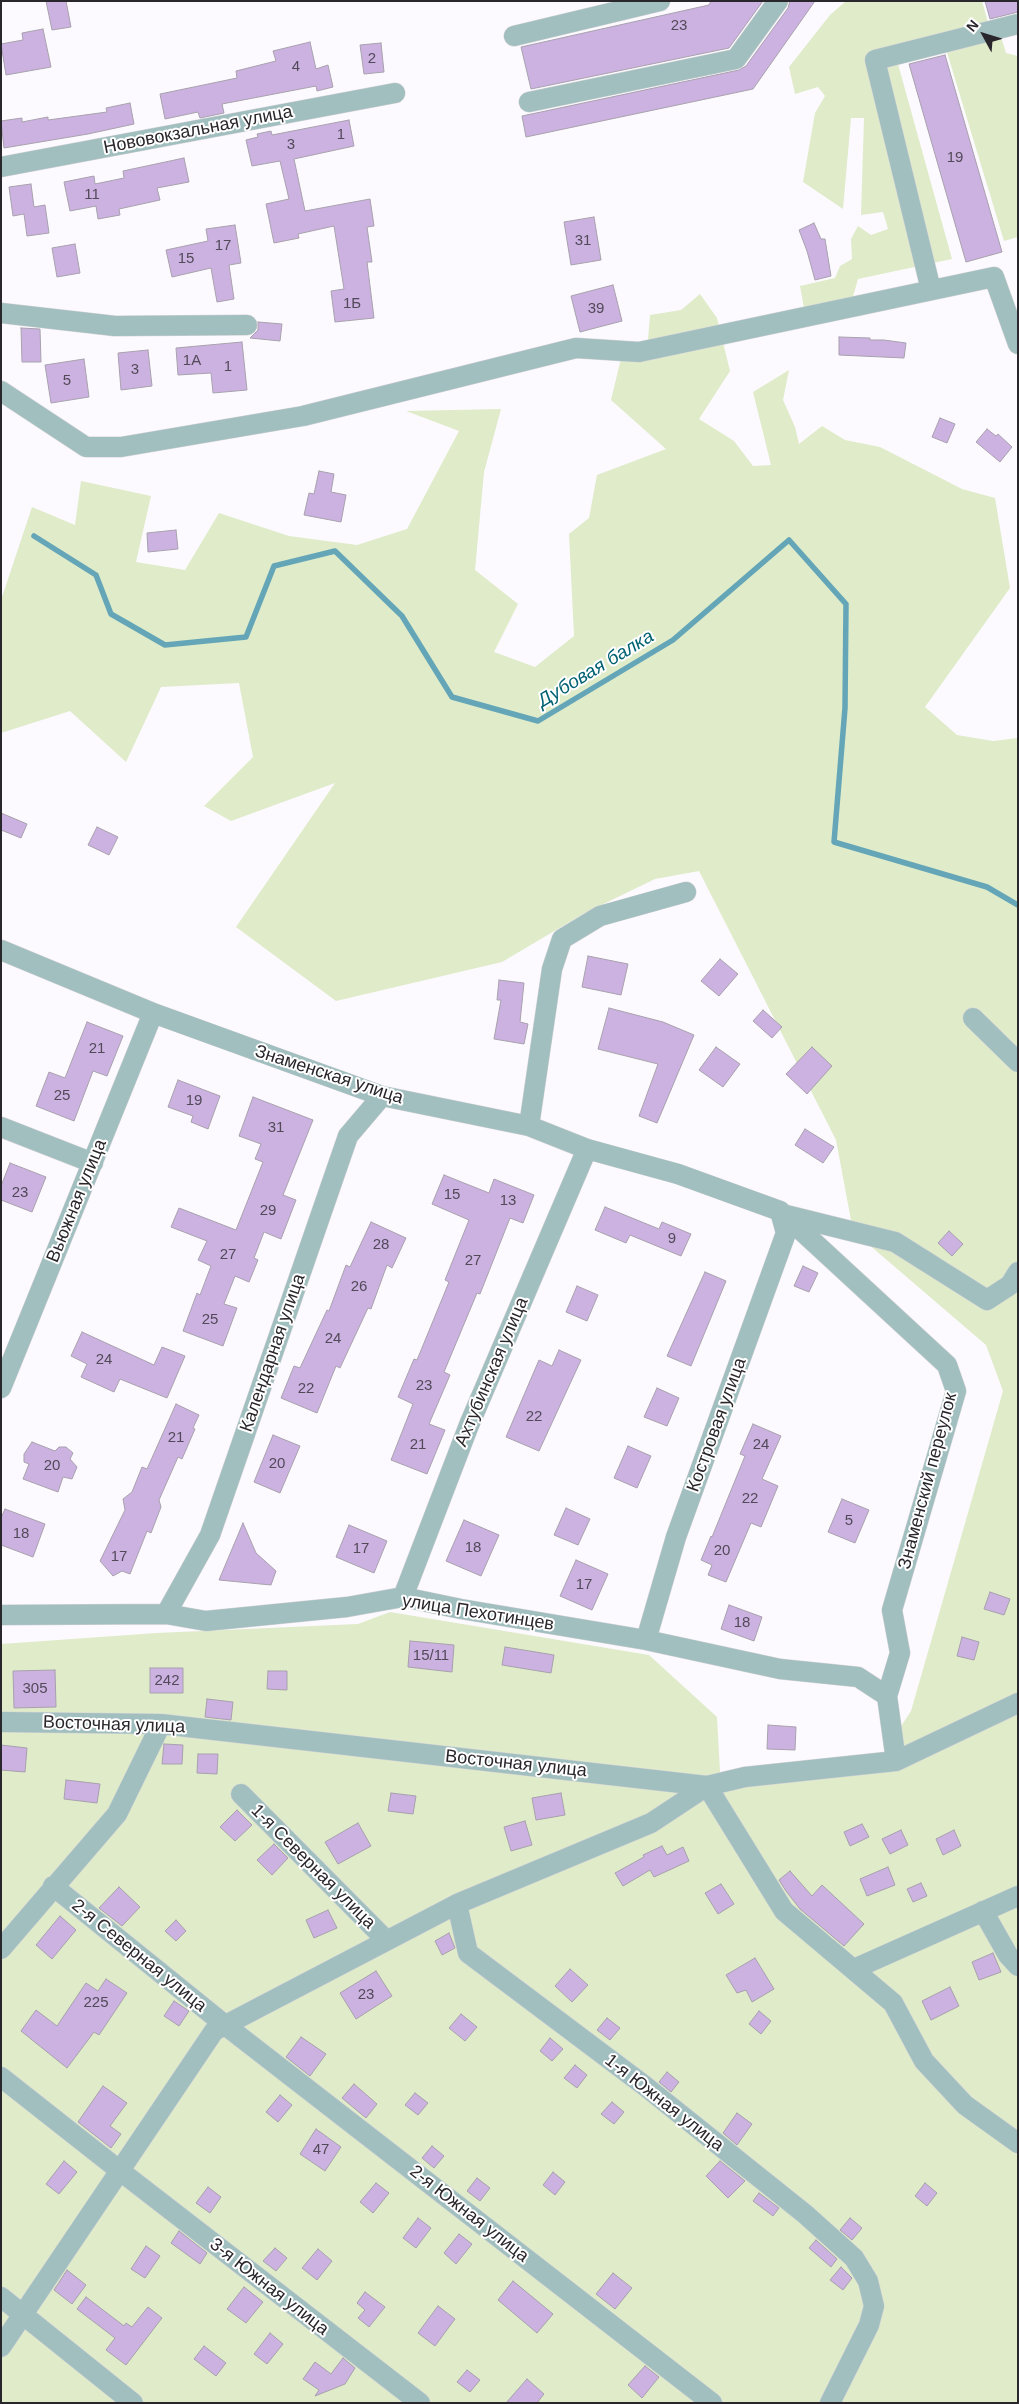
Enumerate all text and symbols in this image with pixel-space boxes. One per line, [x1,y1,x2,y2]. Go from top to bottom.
north arrow [959,10,1009,60]
house number: 23 [671,17,687,35]
text: N [963,17,982,35]
house number: 2 [368,50,376,68]
house number: 4 [292,58,300,76]
street label: Нововокзальная улица [102,101,294,159]
house number: 1 [337,126,345,144]
house number: 3 [287,136,295,154]
house number: 19 [947,149,963,167]
house number: 11 [84,186,100,204]
house number: 31 [575,232,591,250]
house number: 17 [215,237,231,255]
house number: 15 [178,250,194,268]
house number: 1Б [343,295,361,313]
house number: 39 [588,300,604,318]
house number: 1А [183,352,201,370]
house number: 1 [224,358,232,376]
house number: 3 [131,361,139,379]
house number: 5 [63,372,71,390]
water label: Дубовая балка [534,625,658,713]
house number: 21 [89,1040,105,1058]
street label: Знаменская улица [252,1041,406,1109]
house number: 25 [54,1087,70,1105]
house number: 19 [186,1092,202,1110]
house number: 31 [268,1119,284,1137]
street label: Вьюжная улица [42,1136,112,1266]
house number: 23 [12,1184,28,1202]
house number: 15 [444,1186,460,1204]
house number: 13 [500,1192,516,1210]
house number: 29 [260,1202,276,1220]
house number: 9 [668,1230,676,1248]
house number: 28 [373,1236,389,1254]
house number: 27 [220,1246,236,1264]
house number: 27 [465,1252,481,1270]
street label: Календарная улица [236,1271,310,1435]
house number: 26 [351,1278,367,1296]
street label: Ахтубинская улица [451,1294,533,1450]
house number: 25 [202,1311,218,1329]
house number: 24 [325,1330,341,1348]
house number: 24 [96,1351,112,1369]
street label: Костровая улица [683,1355,751,1495]
house number: 23 [416,1377,432,1395]
house number: 22 [298,1380,314,1398]
street label: Знаменский переулок [894,1390,962,1572]
house number: 22 [526,1408,542,1426]
house number: 21 [168,1429,184,1447]
house number: 21 [410,1436,426,1454]
house number: 24 [753,1436,769,1454]
house number: 20 [269,1455,285,1473]
house number: 20 [44,1457,60,1475]
house number: 22 [742,1490,758,1508]
house number: 5 [845,1512,853,1530]
house number: 18 [13,1525,29,1543]
house number: 18 [465,1539,481,1557]
house number: 17 [353,1540,369,1558]
house number: 20 [714,1542,730,1560]
house number: 17 [111,1548,127,1566]
house number: 17 [576,1576,592,1594]
street label: улица Пехотинцев [401,1590,555,1636]
house number: 18 [734,1614,750,1632]
house number: 15/11 [413,1647,449,1665]
house number: 242 [154,1672,180,1690]
house number: 305 [22,1680,48,1698]
street label: Восточная улица [43,1712,185,1738]
street label: Восточная улица [444,1746,588,1782]
street label: 1-я Северная улица [246,1800,380,1934]
street label: 2-я Северная улица [67,1895,211,2017]
house number: 23 [358,1986,374,2004]
house number: 225 [83,1994,109,2012]
street label: 1-я Южная улица [600,2050,728,2156]
house number: 47 [313,2141,329,2159]
street label: 2-я Южная улица [405,2161,533,2267]
street label: 3-я Южная улица [205,2234,333,2340]

